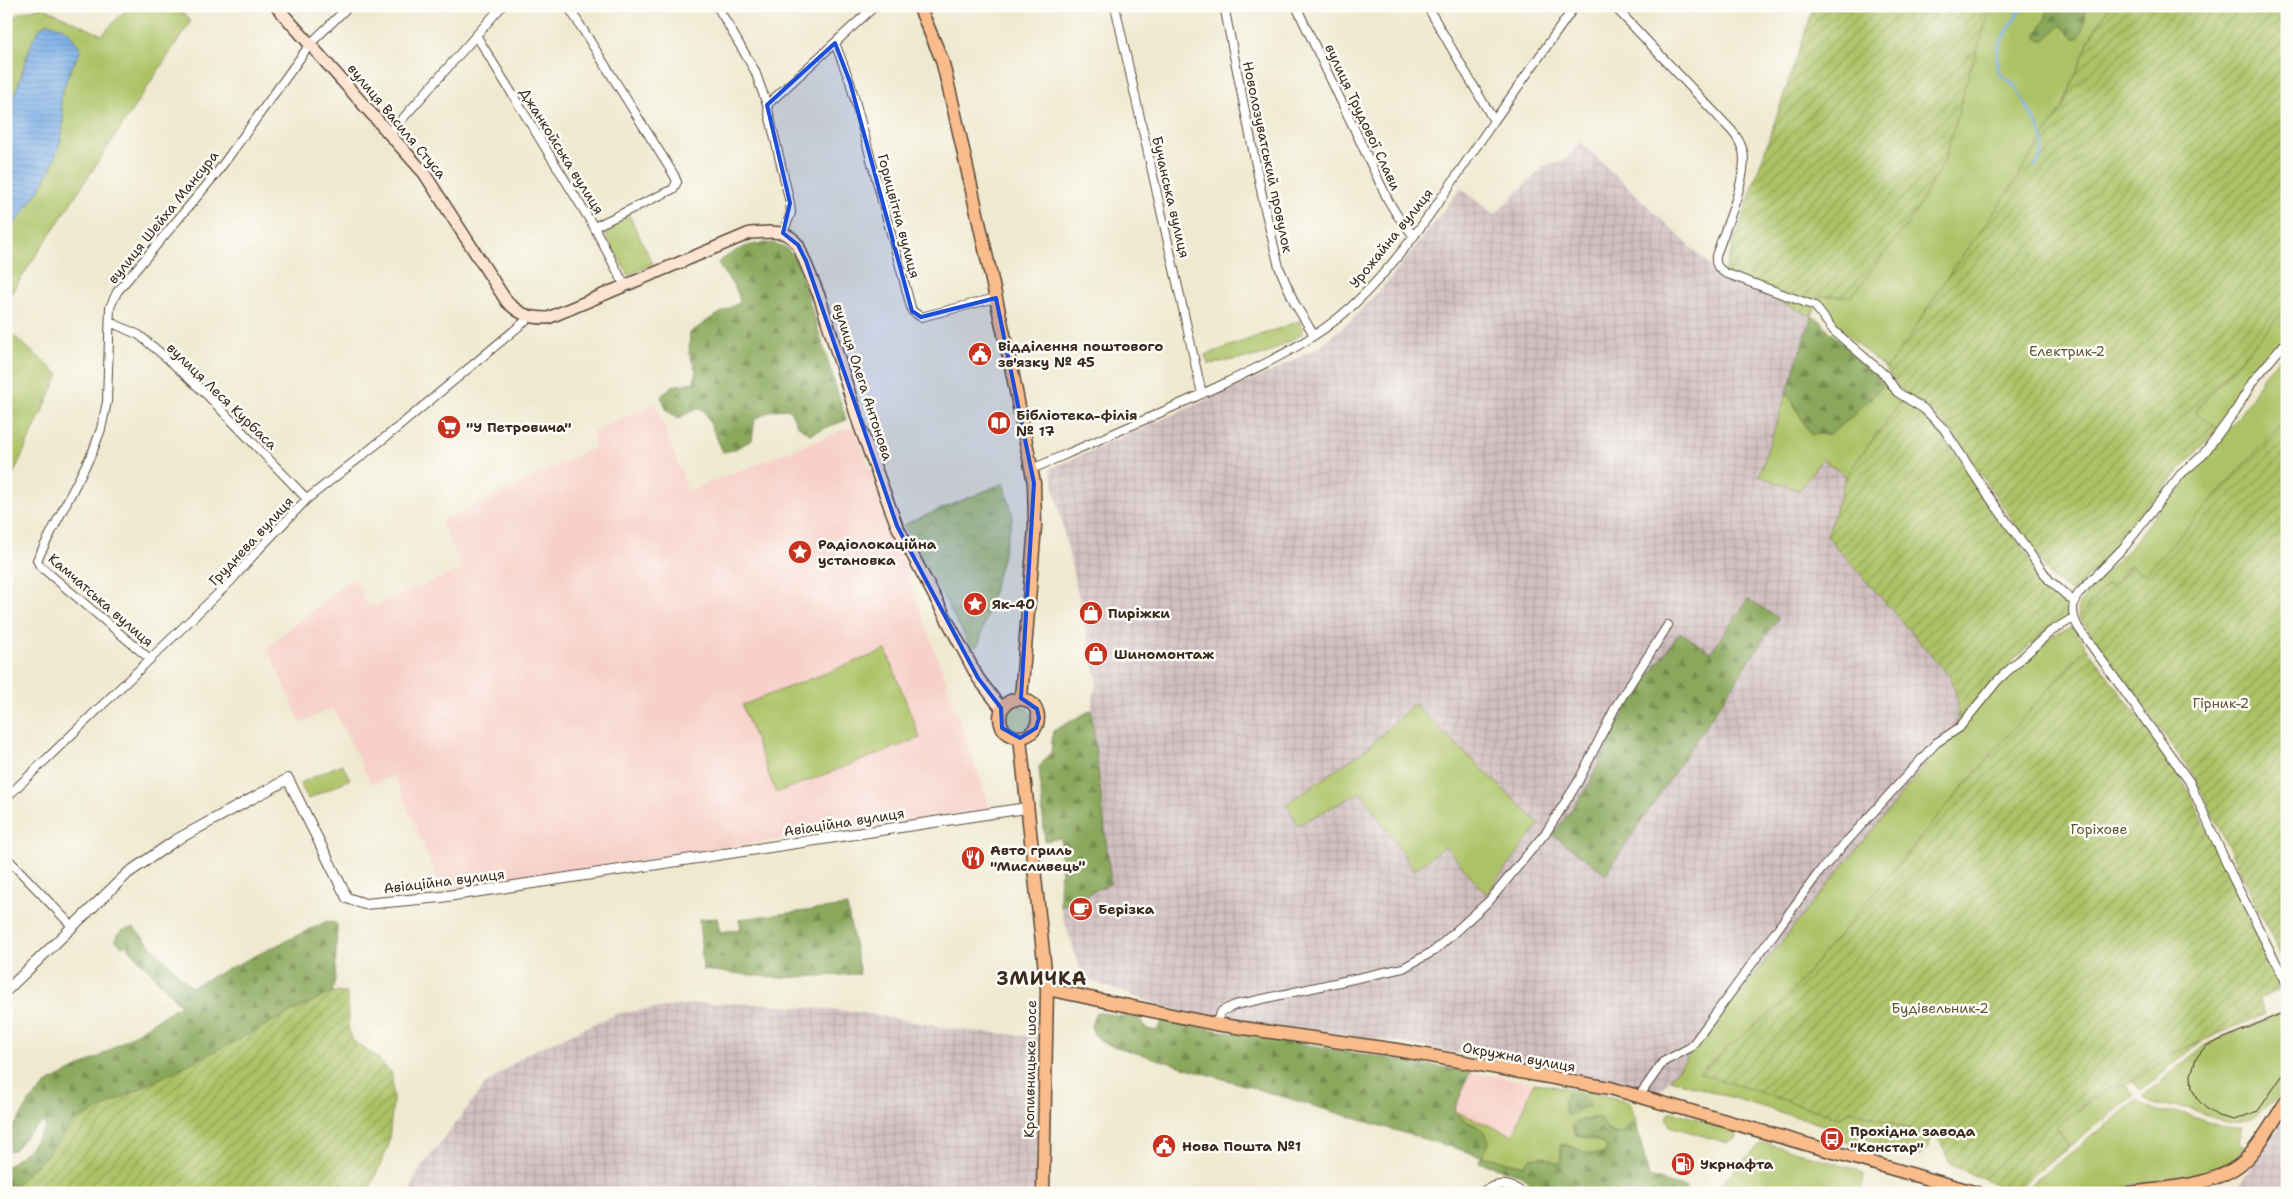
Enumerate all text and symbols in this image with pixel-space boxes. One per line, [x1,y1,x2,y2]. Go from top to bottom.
street label: вулиця Трудової Слави [1321,41,1405,193]
street label: вулиця Василя Стуса [344,60,451,182]
street label: Новолозуватський провулок [1239,60,1297,255]
street label: Джанкойська вулиця [516,84,608,218]
street label: Бучанська вулиця [1148,134,1194,260]
street label: вулиця Шейха Мансура [104,147,222,287]
street label: Горицвітна вулиця [874,152,924,280]
street label: Урожайна вулиця [1345,184,1437,292]
street label: вулиця Олега Антонова [829,301,897,463]
place label: Відділення поштового зв'язку № 45 [998,337,1163,371]
street label: вулиця Леся Курбаса [163,339,281,454]
public building icon: Відділення поштового зв'язку № 45 [967,341,993,367]
park label: Електрик-2 [2029,342,2105,360]
place label: Бібліотека-філія № 17 [1016,406,1138,440]
library icon: Бібліотека-філія № 17 [986,410,1012,436]
supermarket icon: "У Петровича" [436,414,462,440]
place label: "У Петровича" [466,418,572,436]
street label: Груднева вулиця [205,492,297,590]
place label: Радіолокаційна установка [818,535,937,569]
place icon: Радіолокаційна установка [787,539,813,565]
street label: Камчатська вулиця [45,549,157,651]
place icon: Як-40 [962,591,988,617]
place label: Як-40 [992,595,1035,613]
shop icon: Пиріжки [1078,600,1104,626]
place label: Пиріжки [1108,604,1170,622]
shop icon: Шиномонтаж [1083,641,1109,667]
place label: Шиномонтаж [1114,645,1214,663]
park label: Гірник-2 [2193,694,2249,712]
street label: Авіаційна вулиця [782,804,906,840]
park label: Горіхове [2071,820,2127,838]
place label: Авто гриль "Мисливець" [990,841,1086,875]
restaurant icon: Авто гриль "Мисливець" [960,845,986,871]
street label: Авіаційна вулиця [382,865,506,897]
cafe icon: Берізка [1068,896,1094,922]
place label: Берізка [1098,900,1155,918]
district label: ЗМИЧКА [997,966,1087,991]
park label: Будівельник-2 [1891,999,1989,1017]
street label: Кропивницьке шосе [1020,1000,1040,1138]
street label: Окружна вулиця [1461,1038,1577,1076]
place label: Прохідна завода "Констар" [1850,1122,1976,1156]
bus stop icon: Прохідна завода "Констар" [1819,1126,1845,1152]
public building icon: Нова Пошта №1 [1151,1133,1177,1159]
place label: Нова Пошта №1 [1182,1137,1301,1155]
fuel station icon: Укрнафта [1670,1151,1696,1177]
place label: Укрнафта [1700,1155,1774,1173]

